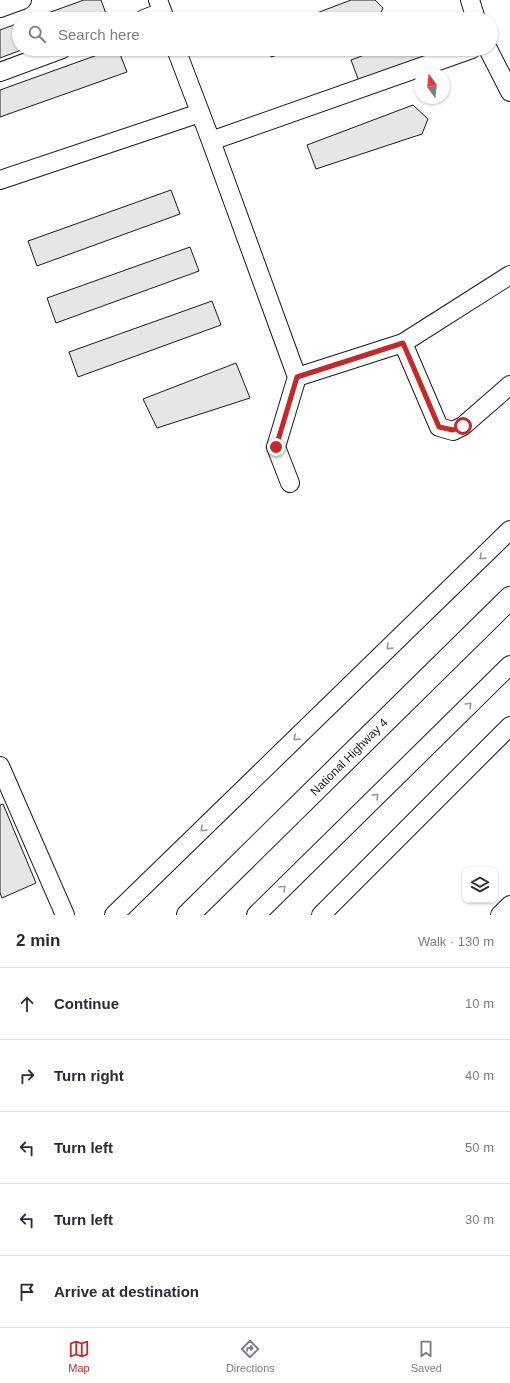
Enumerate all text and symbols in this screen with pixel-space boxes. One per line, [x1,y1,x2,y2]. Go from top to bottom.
search box [12,12,498,56]
icon: search [26,23,48,45]
text: Search here [58,26,140,43]
north arrow [414,68,450,104]
route start [454,417,472,435]
route end [267,438,285,456]
one-way arrow [479,552,487,560]
one-way arrow [386,643,394,650]
one-way arrow [464,702,472,710]
street label: National Highway 4 [307,715,391,799]
one-way arrow [293,733,301,741]
one-way arrow [371,794,379,801]
one-way arrow [200,824,208,832]
map controls [462,867,498,903]
button: layers [462,867,498,903]
one-way arrow [278,885,286,893]
text: 2 min [16,931,60,950]
text: Walk · 130 m [418,934,494,949]
icon: ahead [16,993,38,1015]
text: Continue [54,995,119,1012]
text: 10 m [465,996,494,1011]
icon: right [16,1065,38,1087]
text: Turn right [54,1067,124,1084]
text: 40 m [465,1068,494,1083]
icon: left [16,1137,38,1159]
text: Turn left [54,1139,113,1156]
text: 50 m [465,1140,494,1155]
icon: left [16,1209,38,1231]
text: Turn left [54,1211,113,1228]
text: 30 m [465,1212,494,1227]
icon: arrive [16,1281,38,1303]
text: Arrive at destination [54,1283,199,1300]
tab: Map [68,1338,90,1374]
tab: Directions [226,1338,275,1374]
tab: Saved [411,1338,442,1374]

